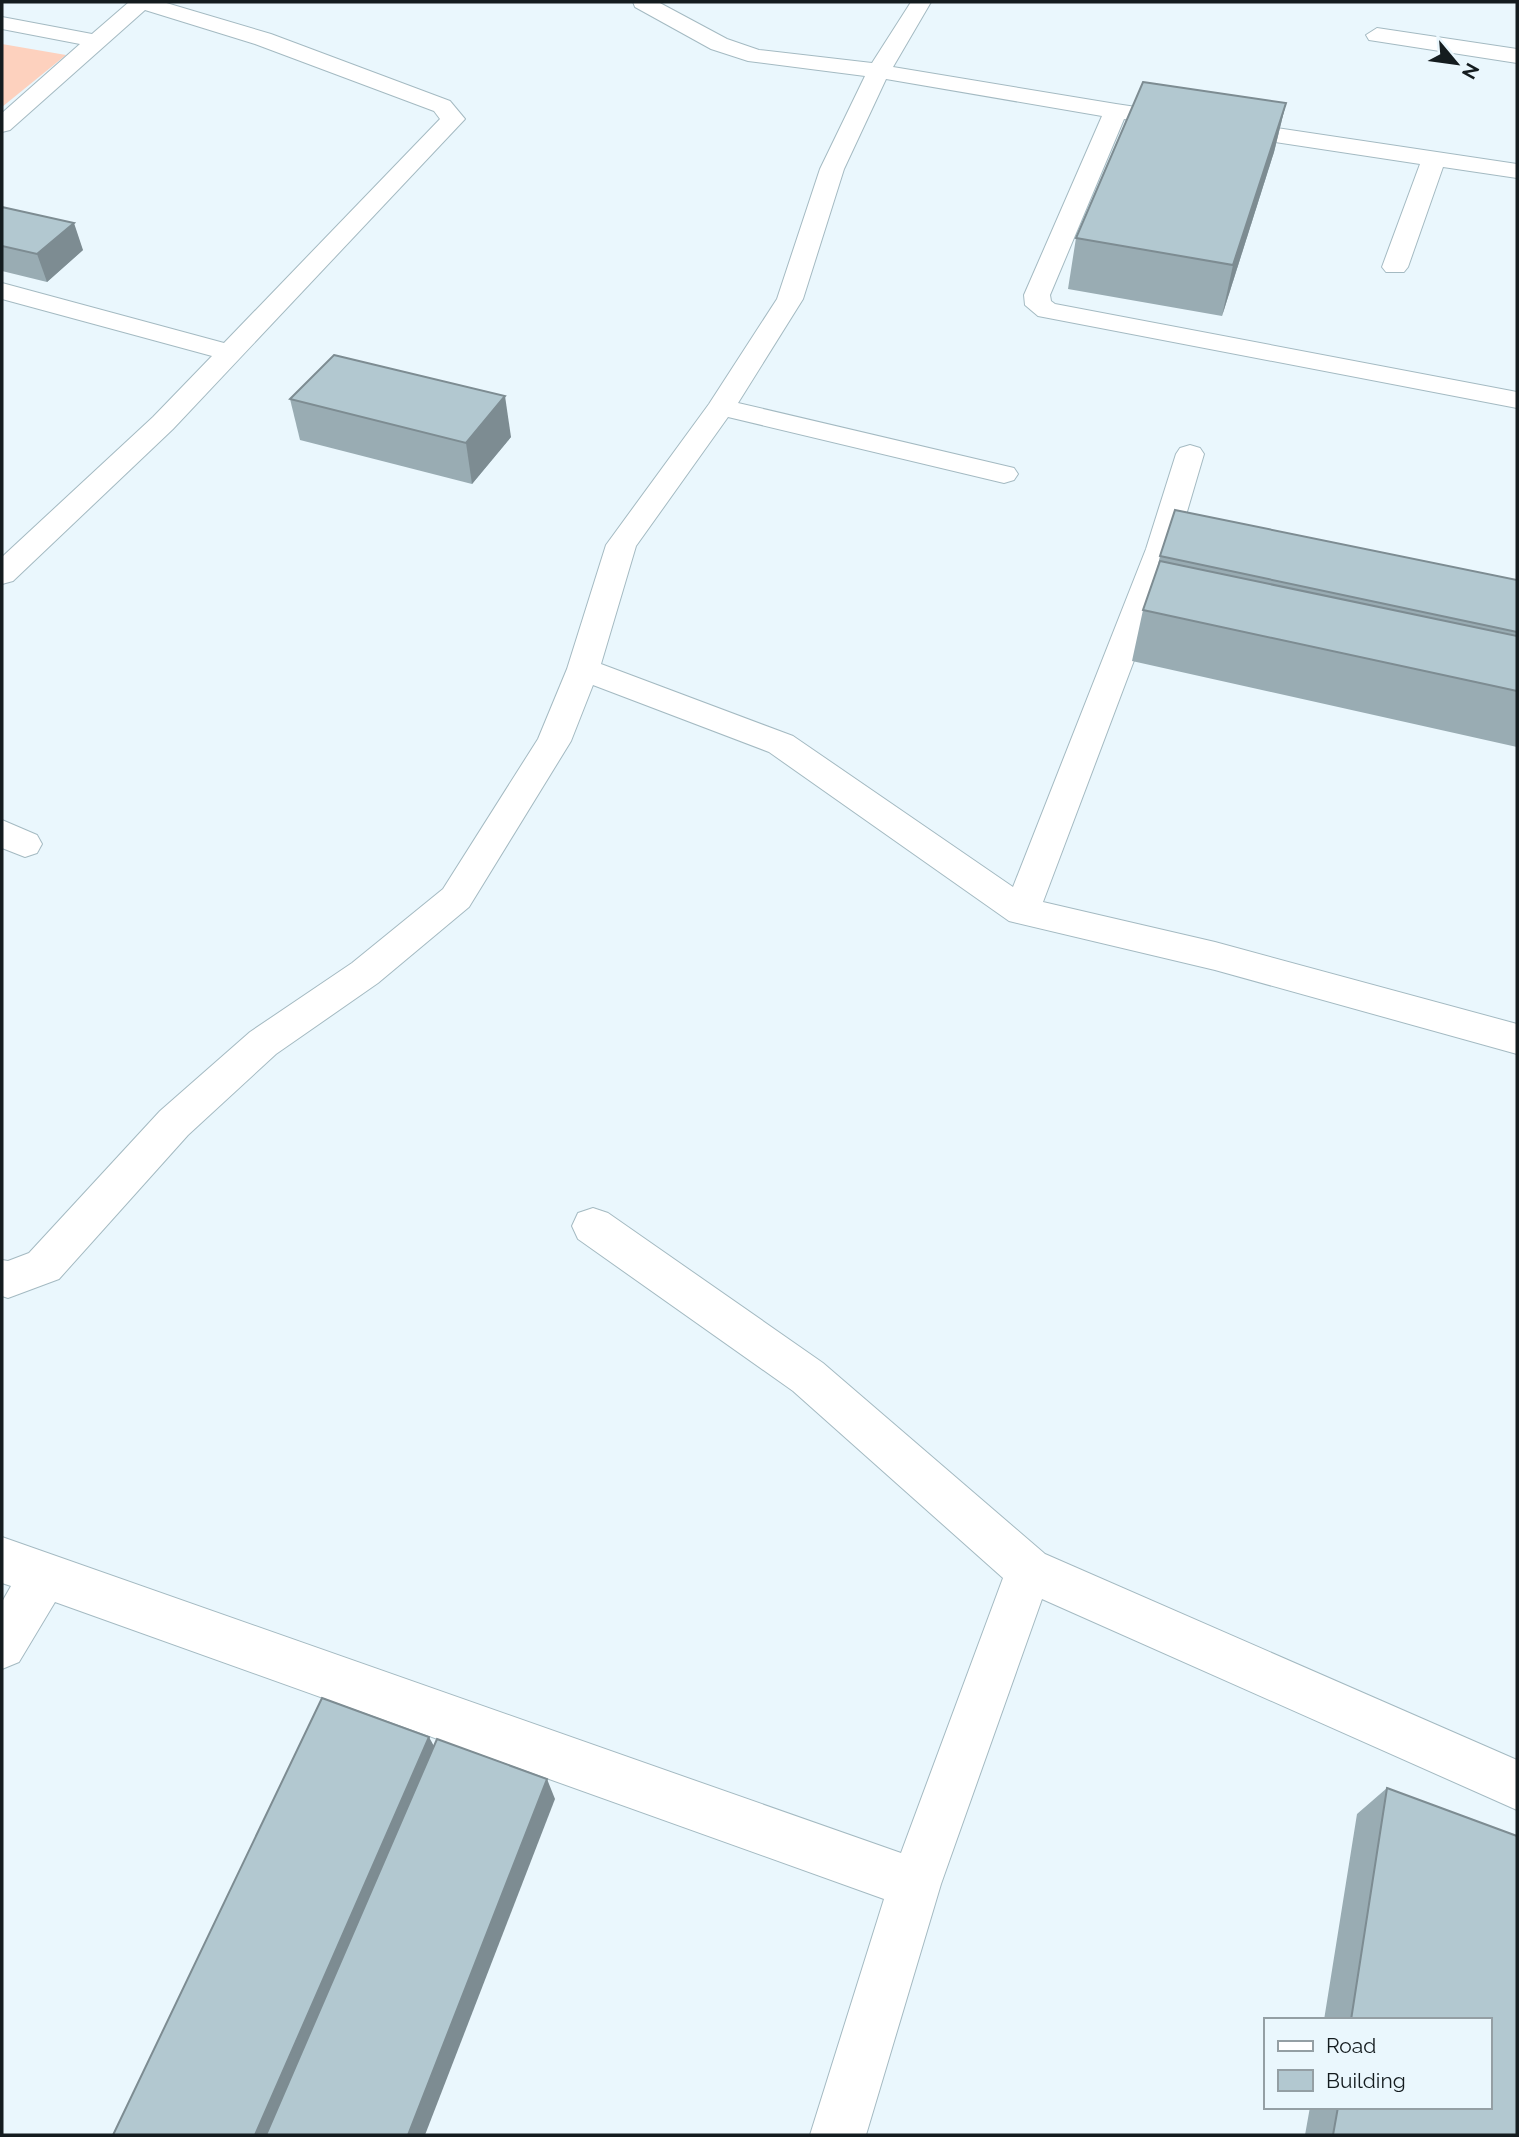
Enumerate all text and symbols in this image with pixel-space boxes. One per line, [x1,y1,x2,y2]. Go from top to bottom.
north arrow [1421,28,1491,98]
text: N [1458,60,1484,83]
legend [1264,2018,1491,2109]
text: Road [1326,2033,1376,2058]
text: Building [1326,2068,1406,2093]

